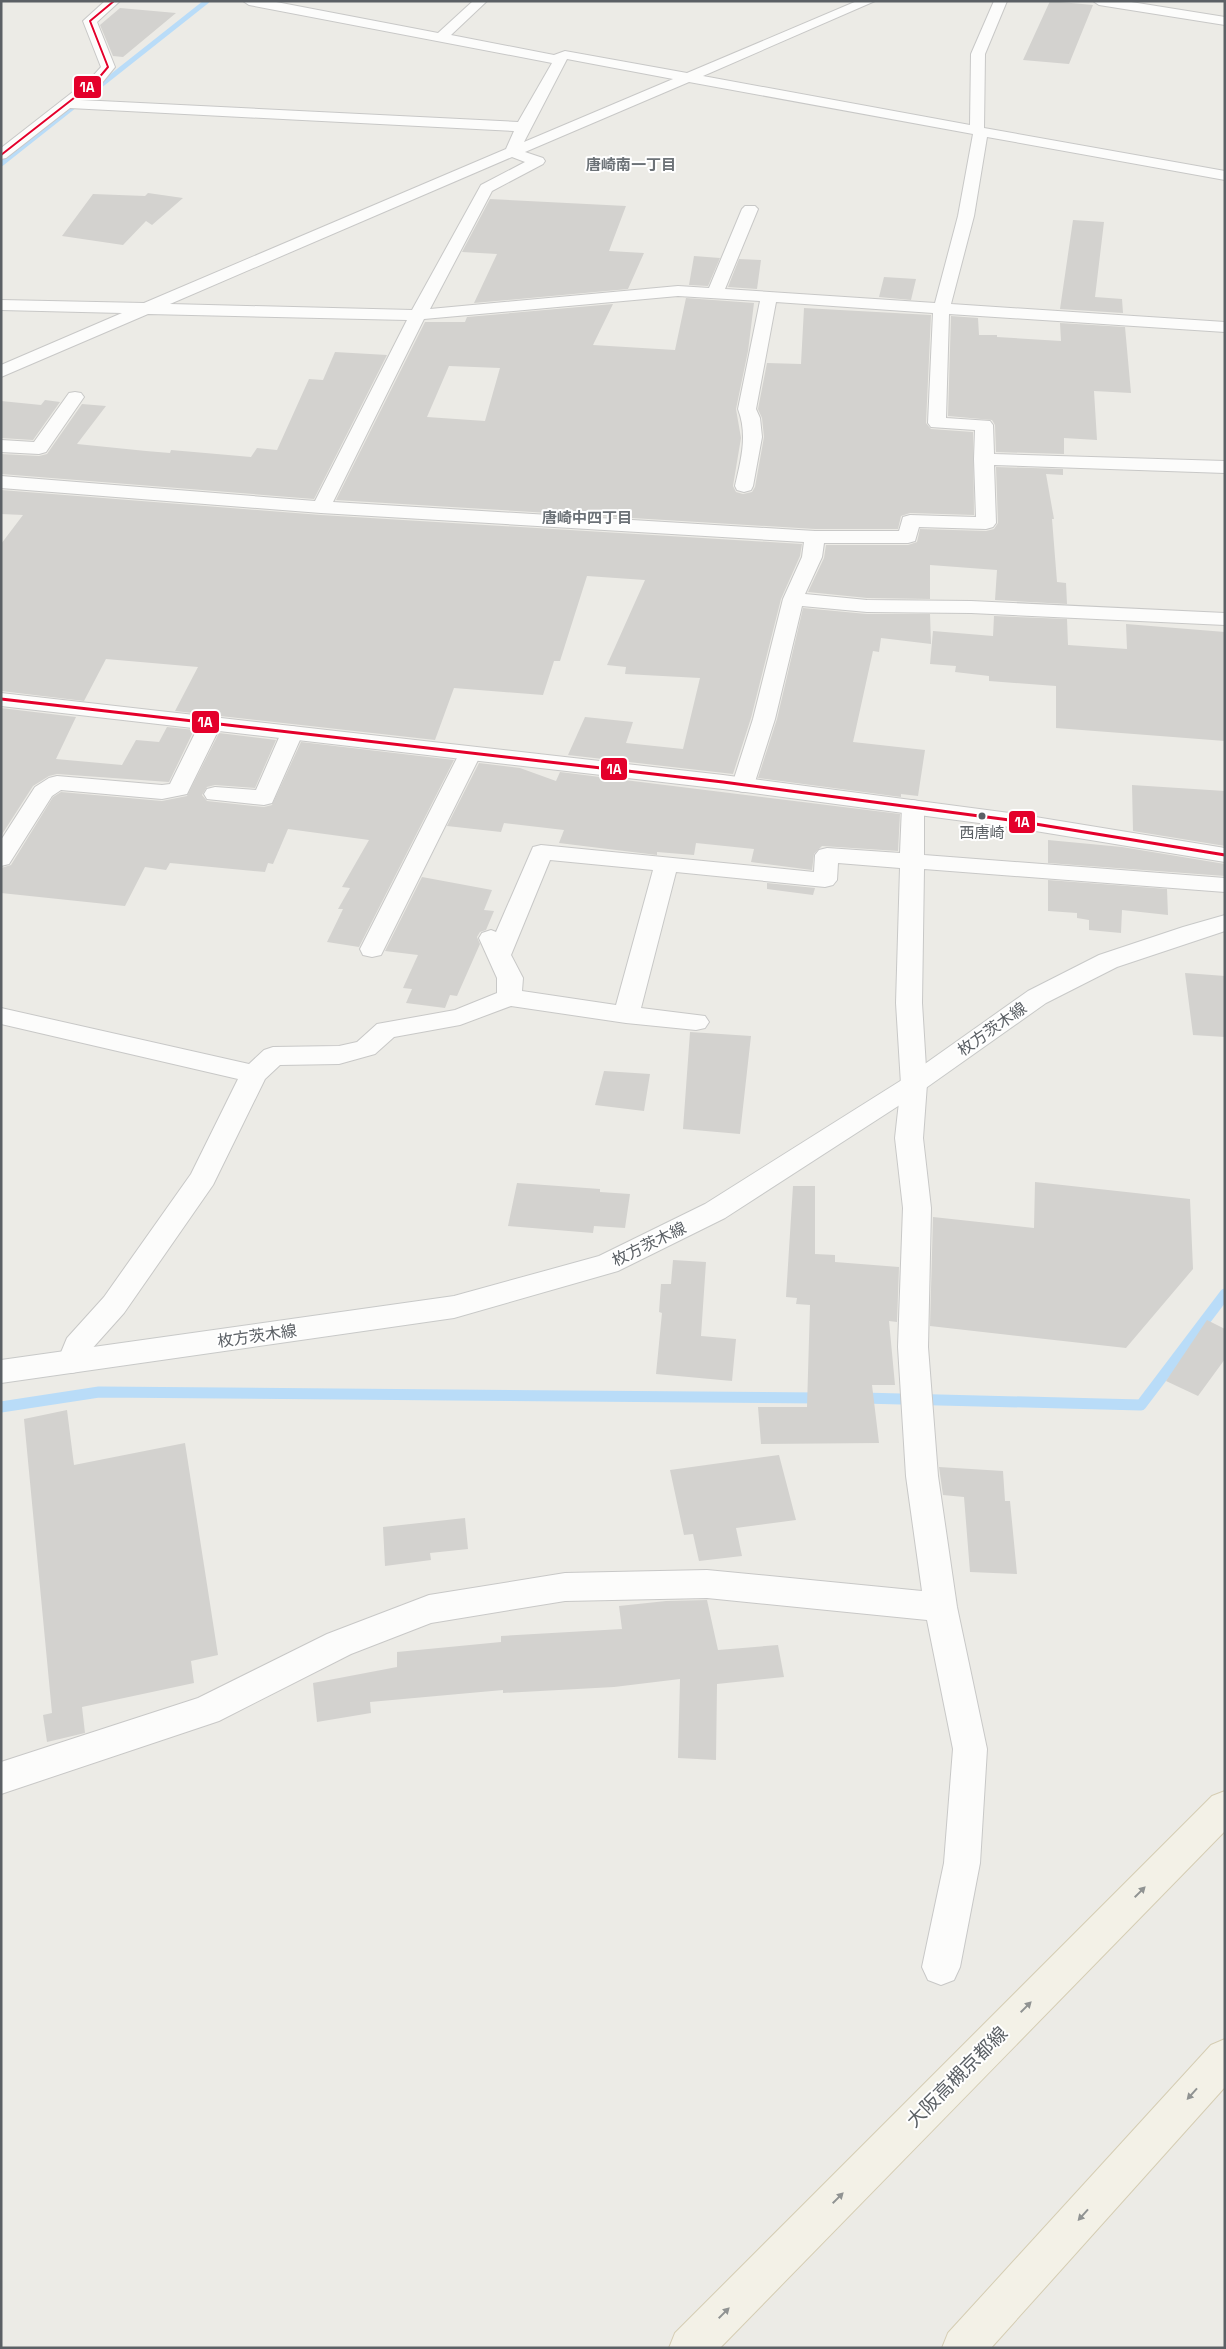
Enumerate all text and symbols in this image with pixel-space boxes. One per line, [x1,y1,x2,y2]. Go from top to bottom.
line badge: 1A [73,75,102,99]
text: 1A [79,78,95,96]
district label: 唐崎南一丁目 [586,155,676,174]
district label: 唐崎中四丁目 [542,508,632,527]
line badge: 1A [191,710,220,734]
text: 1A [197,713,213,731]
line badge: 1A [600,757,628,781]
text: 1A [606,760,622,778]
line badge: 1A [1008,810,1036,834]
marker: 西唐崎 [977,811,987,821]
text: 1A [1014,813,1030,831]
place label: 西唐崎 [959,823,1005,842]
street label: 枚方茨木線 [953,997,1031,1061]
street label: 枚方茨木線 [608,1217,690,1271]
street label: 枚方茨木線 [216,1320,298,1352]
one-way arrow [1134,1886,1146,1898]
one-way arrow [1020,2002,1032,2014]
street label: 大阪高槻京都線 [901,2021,1013,2133]
one-way arrow [1186,2088,1198,2100]
one-way arrow [832,2192,844,2204]
one-way arrow [1077,2208,1089,2220]
one-way arrow [718,2307,730,2319]

